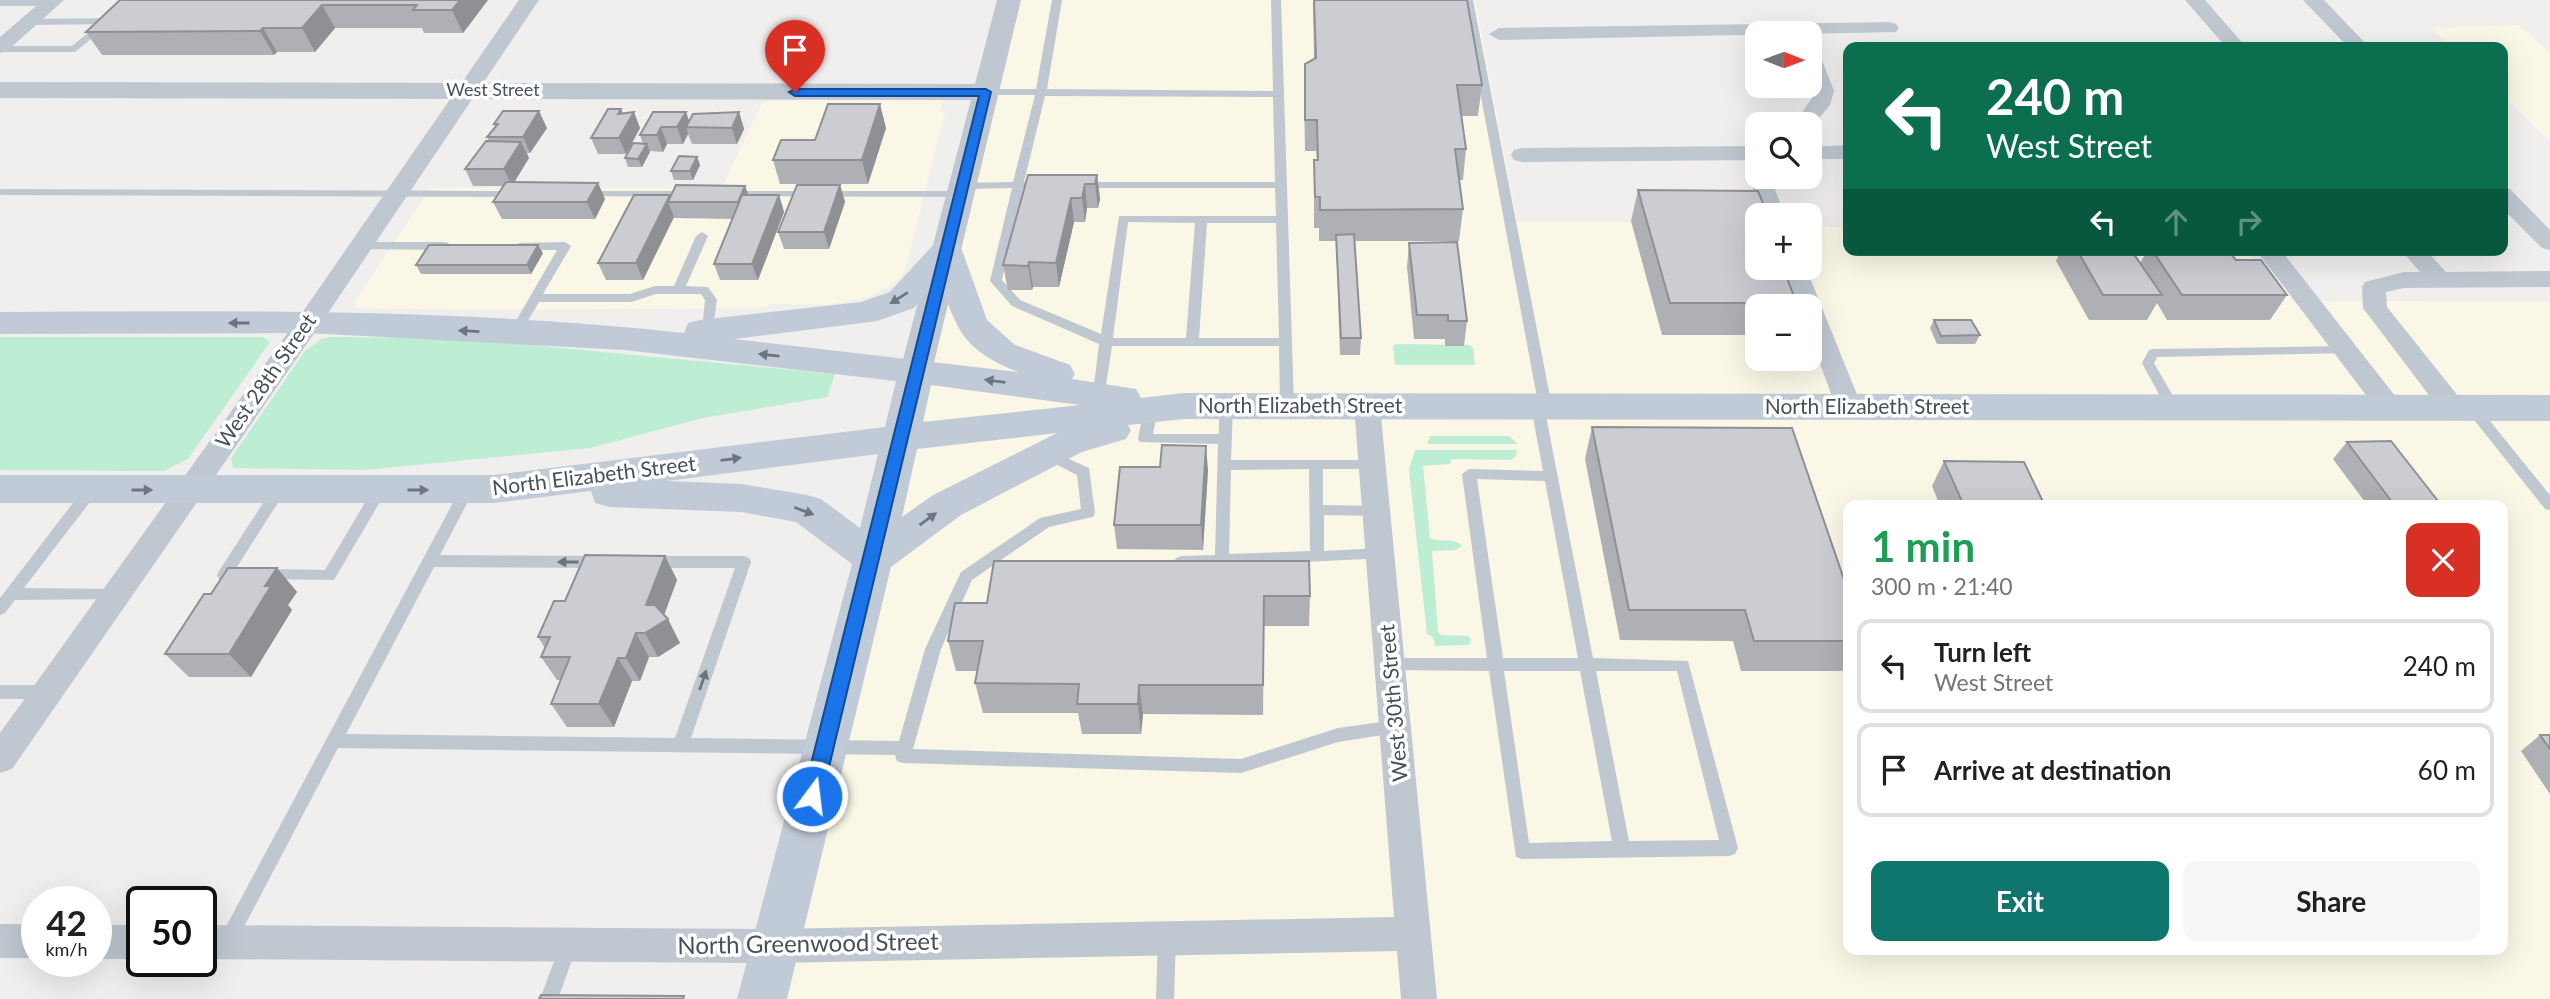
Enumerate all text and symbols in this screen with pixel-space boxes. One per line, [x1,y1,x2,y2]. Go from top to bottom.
pin [765,20,825,92]
north arrow [1745,21,1822,98]
map controls [1745,21,1822,371]
icon: arrive [776,31,814,69]
text: 240 m [1986,67,2124,125]
icon: left [1871,70,1962,161]
street label: West Street [446,78,540,100]
button: search [1745,112,1822,189]
text: West Street [1986,126,2152,165]
button: + [1745,203,1822,280]
icon: left [2084,203,2122,241]
icon: ahead [2157,203,2195,241]
icon: right [2230,203,2268,241]
one-way arrow [889,291,909,304]
button: − [1745,294,1822,371]
street label: West 28th Street [209,308,321,452]
one-way arrow [228,317,250,328]
one-way arrow [458,325,480,336]
one-way arrow [758,349,780,360]
one-way arrow [984,376,1006,387]
street label: North Elizabeth Street [1198,392,1403,417]
street label: North Elizabeth Street [1765,393,1970,418]
street label: North Elizabeth Street [491,450,697,499]
one-way arrow [720,454,742,465]
one-way arrow [131,484,153,496]
one-way arrow [407,484,429,496]
one-way arrow [794,506,815,517]
one-way arrow [919,512,937,526]
text: 1 min [1871,521,1975,571]
button: close [2406,523,2480,597]
one-way arrow [557,556,579,568]
text: 300 m · 21:40 [1871,572,2013,600]
street label: West 30th Street [1373,623,1412,783]
text: Turn left [1934,636,2031,668]
icon: left [1875,647,1913,685]
text: 240 m [2403,650,2476,682]
text: West Street [1934,668,2053,696]
one-way arrow [698,670,709,691]
icon: arrive [1875,751,1913,789]
text: Arrive at destination [1934,754,2171,786]
text: 60 m [2418,754,2476,786]
position arrow [775,759,849,833]
button: Exit [1871,861,2169,941]
button: Share [2183,861,2480,941]
speed limit sign: 50 [126,886,217,977]
text: 42 [46,901,87,943]
street label: North Greenwood Street [677,926,939,959]
text: km/h [45,938,88,960]

